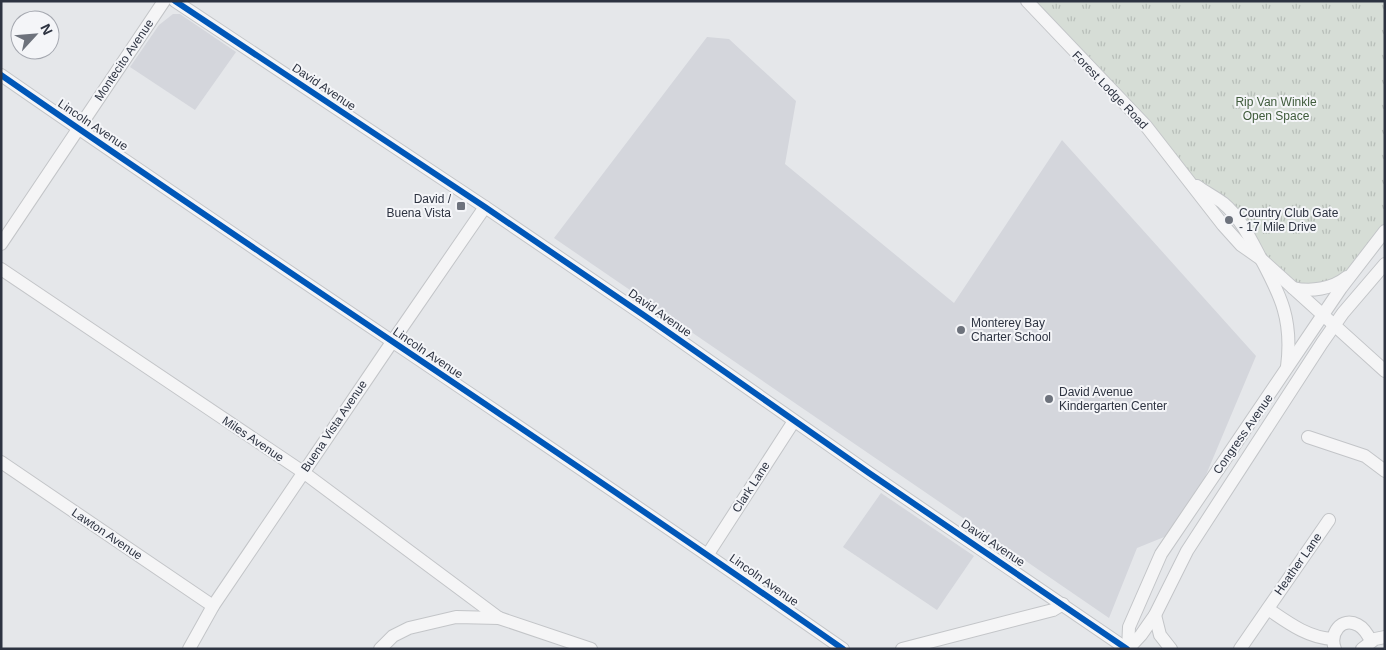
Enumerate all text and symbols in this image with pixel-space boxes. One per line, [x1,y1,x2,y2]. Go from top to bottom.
north arrow [10,10,60,60]
street label: Montecito Avenue [92,16,157,103]
text: N [37,21,56,37]
street label: Forest Lodge Road [1069,48,1151,132]
street label: David Avenue [289,61,359,114]
park label: Rip Van Winkle Open Space [1235,95,1317,123]
street label: Lincoln Avenue [55,96,131,154]
place label: David / Buena Vista [387,192,452,220]
marker: David / Buena Vista [455,200,467,212]
place label: Country Club Gate - 17 Mile Drive [1239,206,1339,234]
marker: Country Club Gate - 17 Mile Drive [1223,214,1235,226]
street label: David Avenue [626,286,695,340]
place label: Monterey Bay Charter School [971,316,1051,344]
street label: Lincoln Avenue [390,324,466,382]
marker: Monterey Bay Charter School [955,324,967,336]
street label: Buena Vista Avenue [298,377,370,475]
place label: David Avenue Kindergarten Center [1059,385,1167,413]
street label: Congress Avenue [1210,391,1276,477]
marker: David Avenue Kindergarten Center [1043,393,1055,405]
street label: Miles Avenue [220,413,287,465]
street label: Clark Lane [729,459,773,515]
street label: Lawton Avenue [69,505,145,563]
street label: David Avenue [958,517,1028,570]
street label: Heather Lane [1271,530,1325,598]
street label: Lincoln Avenue [727,551,802,609]

